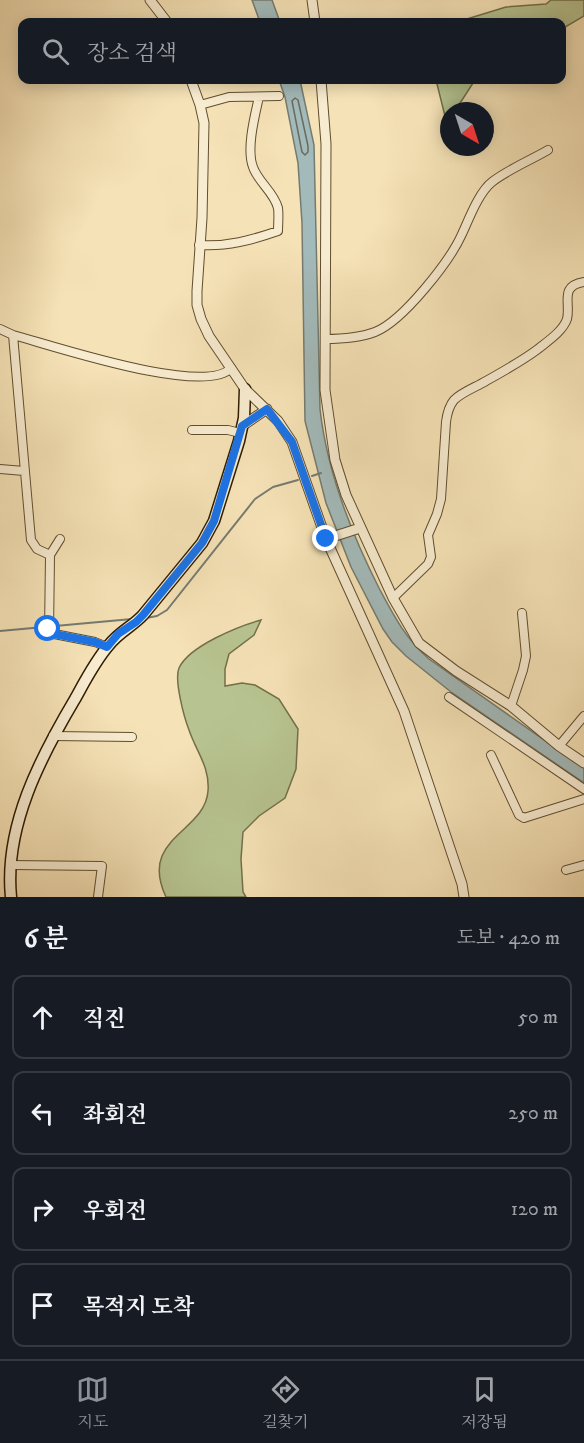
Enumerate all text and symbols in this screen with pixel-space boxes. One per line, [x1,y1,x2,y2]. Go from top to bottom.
search box [18,18,566,84]
icon: search [39,35,72,68]
text: 장소 검색 [87,40,177,67]
north arrow [440,102,494,156]
route end [312,525,338,551]
route start [34,615,60,641]
text: 6 분 [24,923,68,956]
text: 도보 · 420 m [457,926,560,951]
icon: ahead [26,1001,59,1034]
text: 50 m [518,1005,558,1030]
text: 직진 [83,1006,126,1033]
icon: left [26,1097,59,1130]
text: 250 m [508,1101,558,1126]
text: 좌회전 [83,1102,147,1129]
icon: right [26,1193,59,1226]
text: 120 m [511,1197,558,1222]
text: 우회전 [83,1198,147,1225]
icon: arrive [26,1289,59,1322]
text: 목적지 도착 [83,1294,194,1321]
tab: 지도 [76,1373,109,1432]
tab: 길찾기 [262,1373,309,1432]
tab: 저장됨 [461,1373,508,1432]

